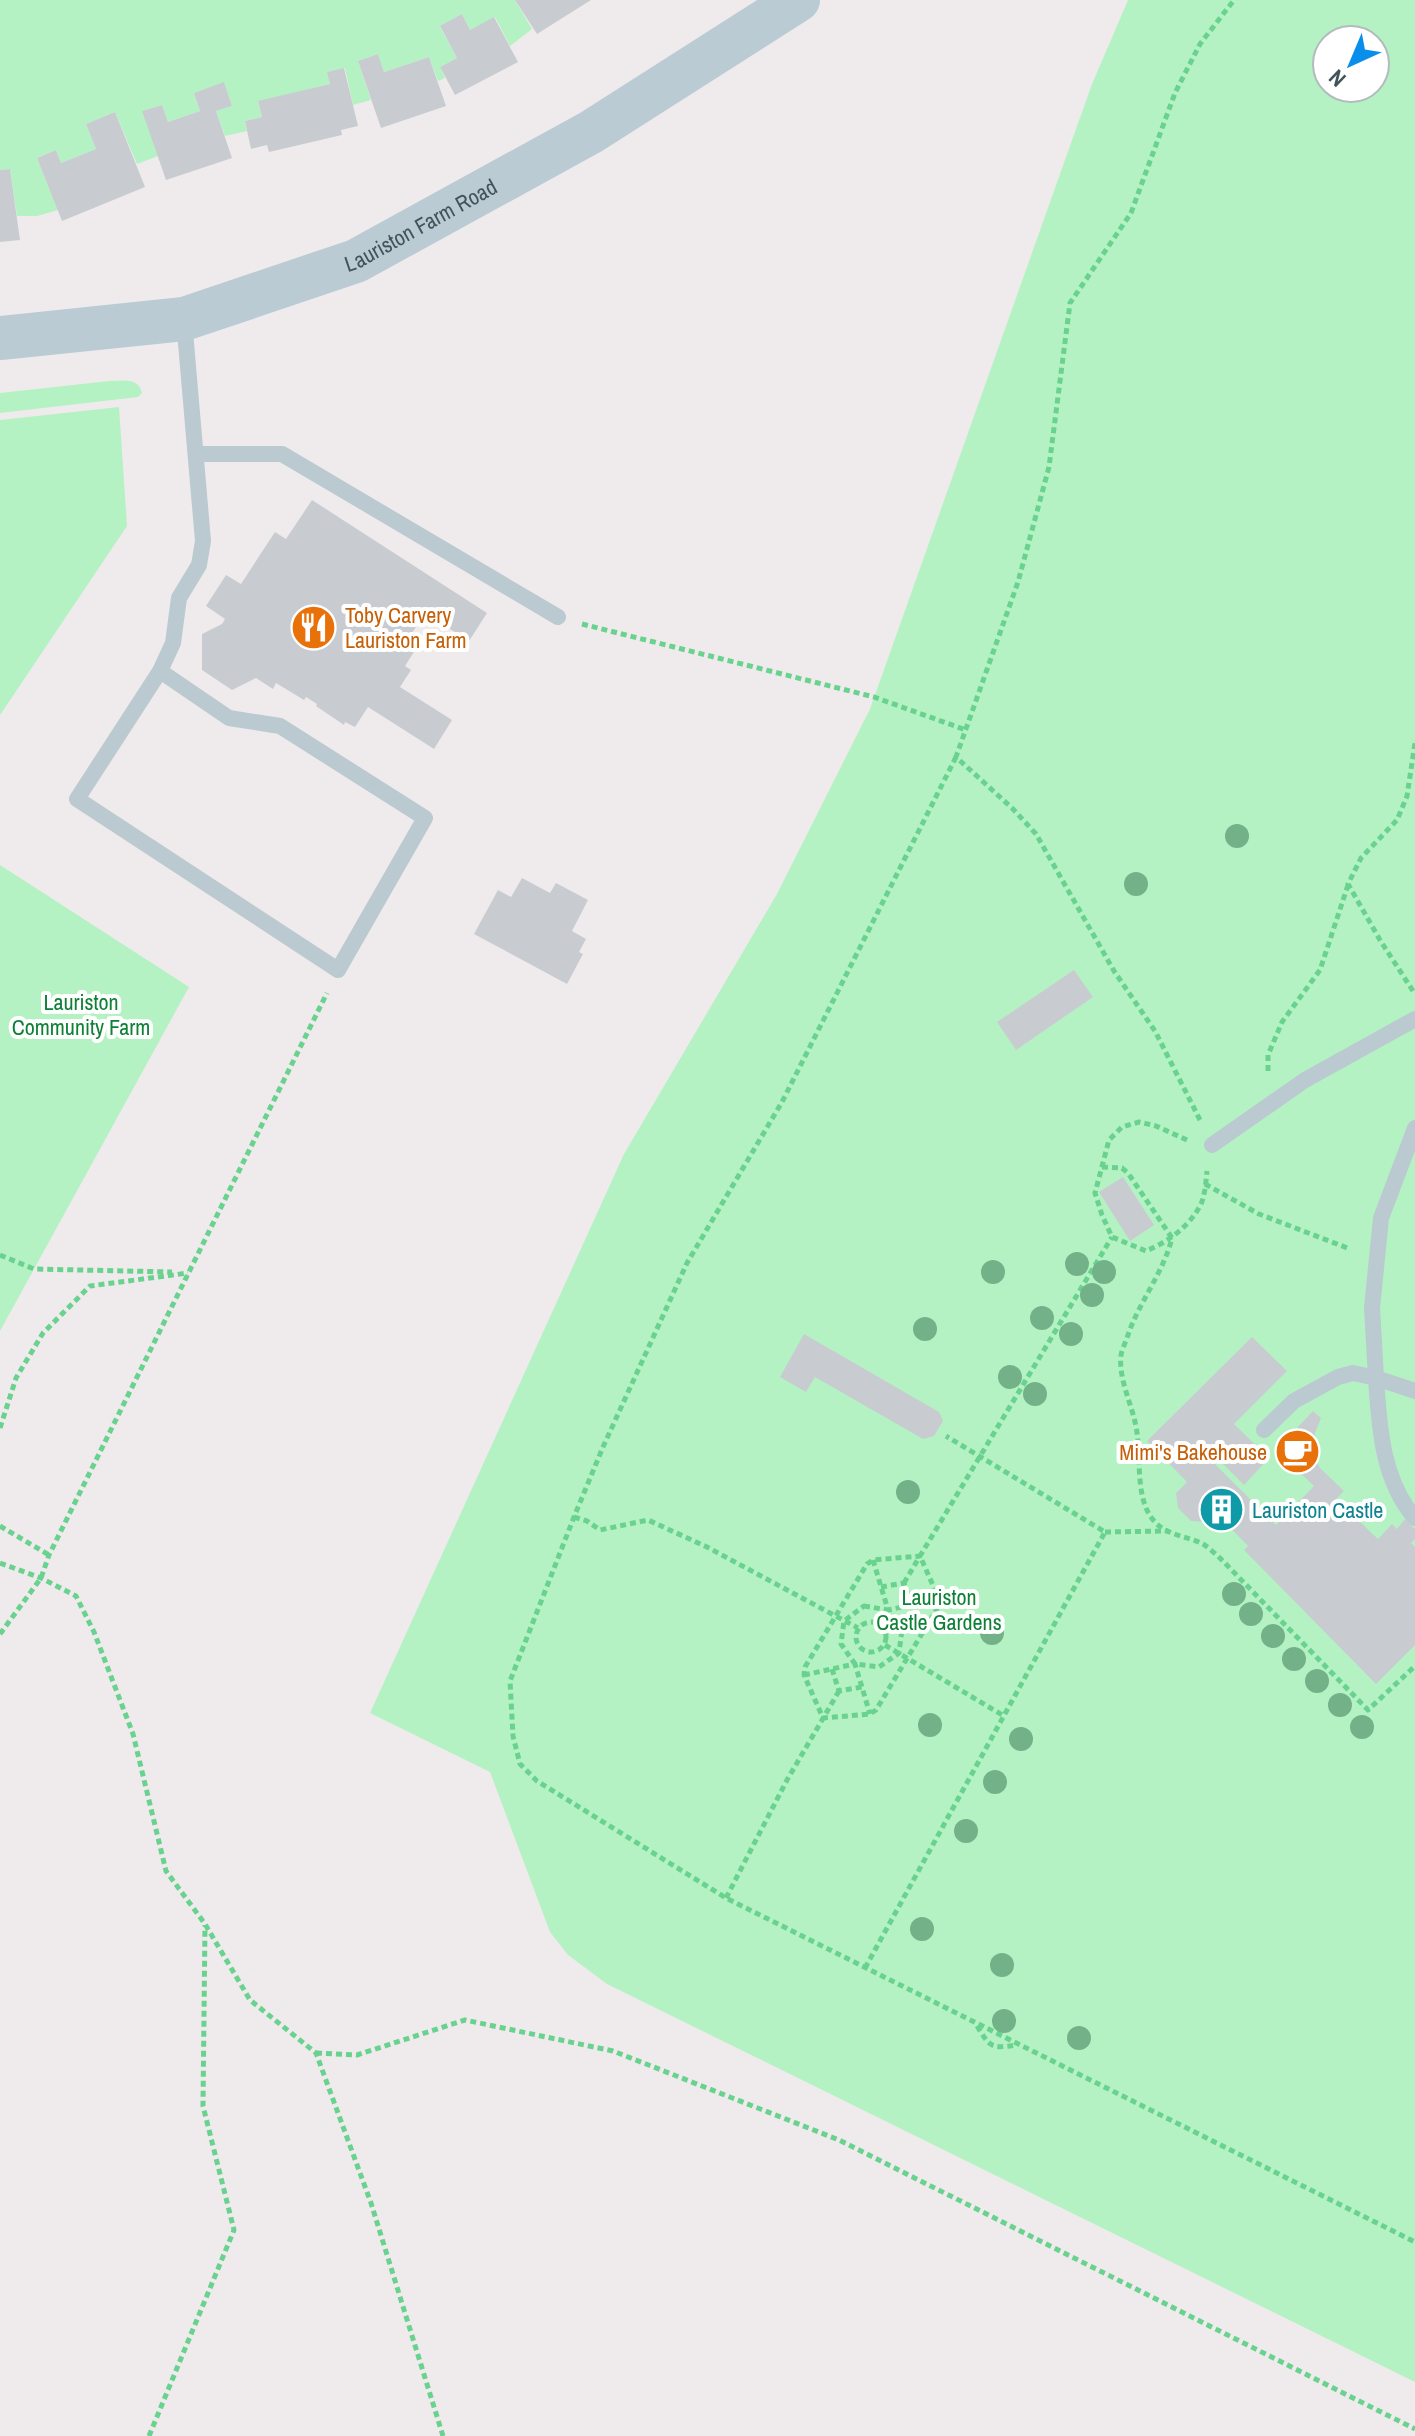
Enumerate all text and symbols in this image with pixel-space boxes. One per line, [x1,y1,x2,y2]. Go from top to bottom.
north arrow [1311,24,1391,104]
text: N [1322,63,1352,94]
street label: Lauriston Farm Road [340,172,502,279]
place label: Toby Carvery Lauriston Farm [345,600,466,655]
restaurant icon: Toby Carvery Lauriston Farm [290,604,338,652]
park label: Lauriston Community Farm [12,987,150,1042]
cafe icon: Mimi's Bakehouse [1274,1428,1322,1476]
place label: Mimi's Bakehouse [1119,1437,1267,1467]
building icon: Lauriston Castle [1197,1486,1245,1534]
place label: Lauriston Castle [1252,1495,1383,1525]
park label: Lauriston Castle Gardens [876,1582,1002,1637]

